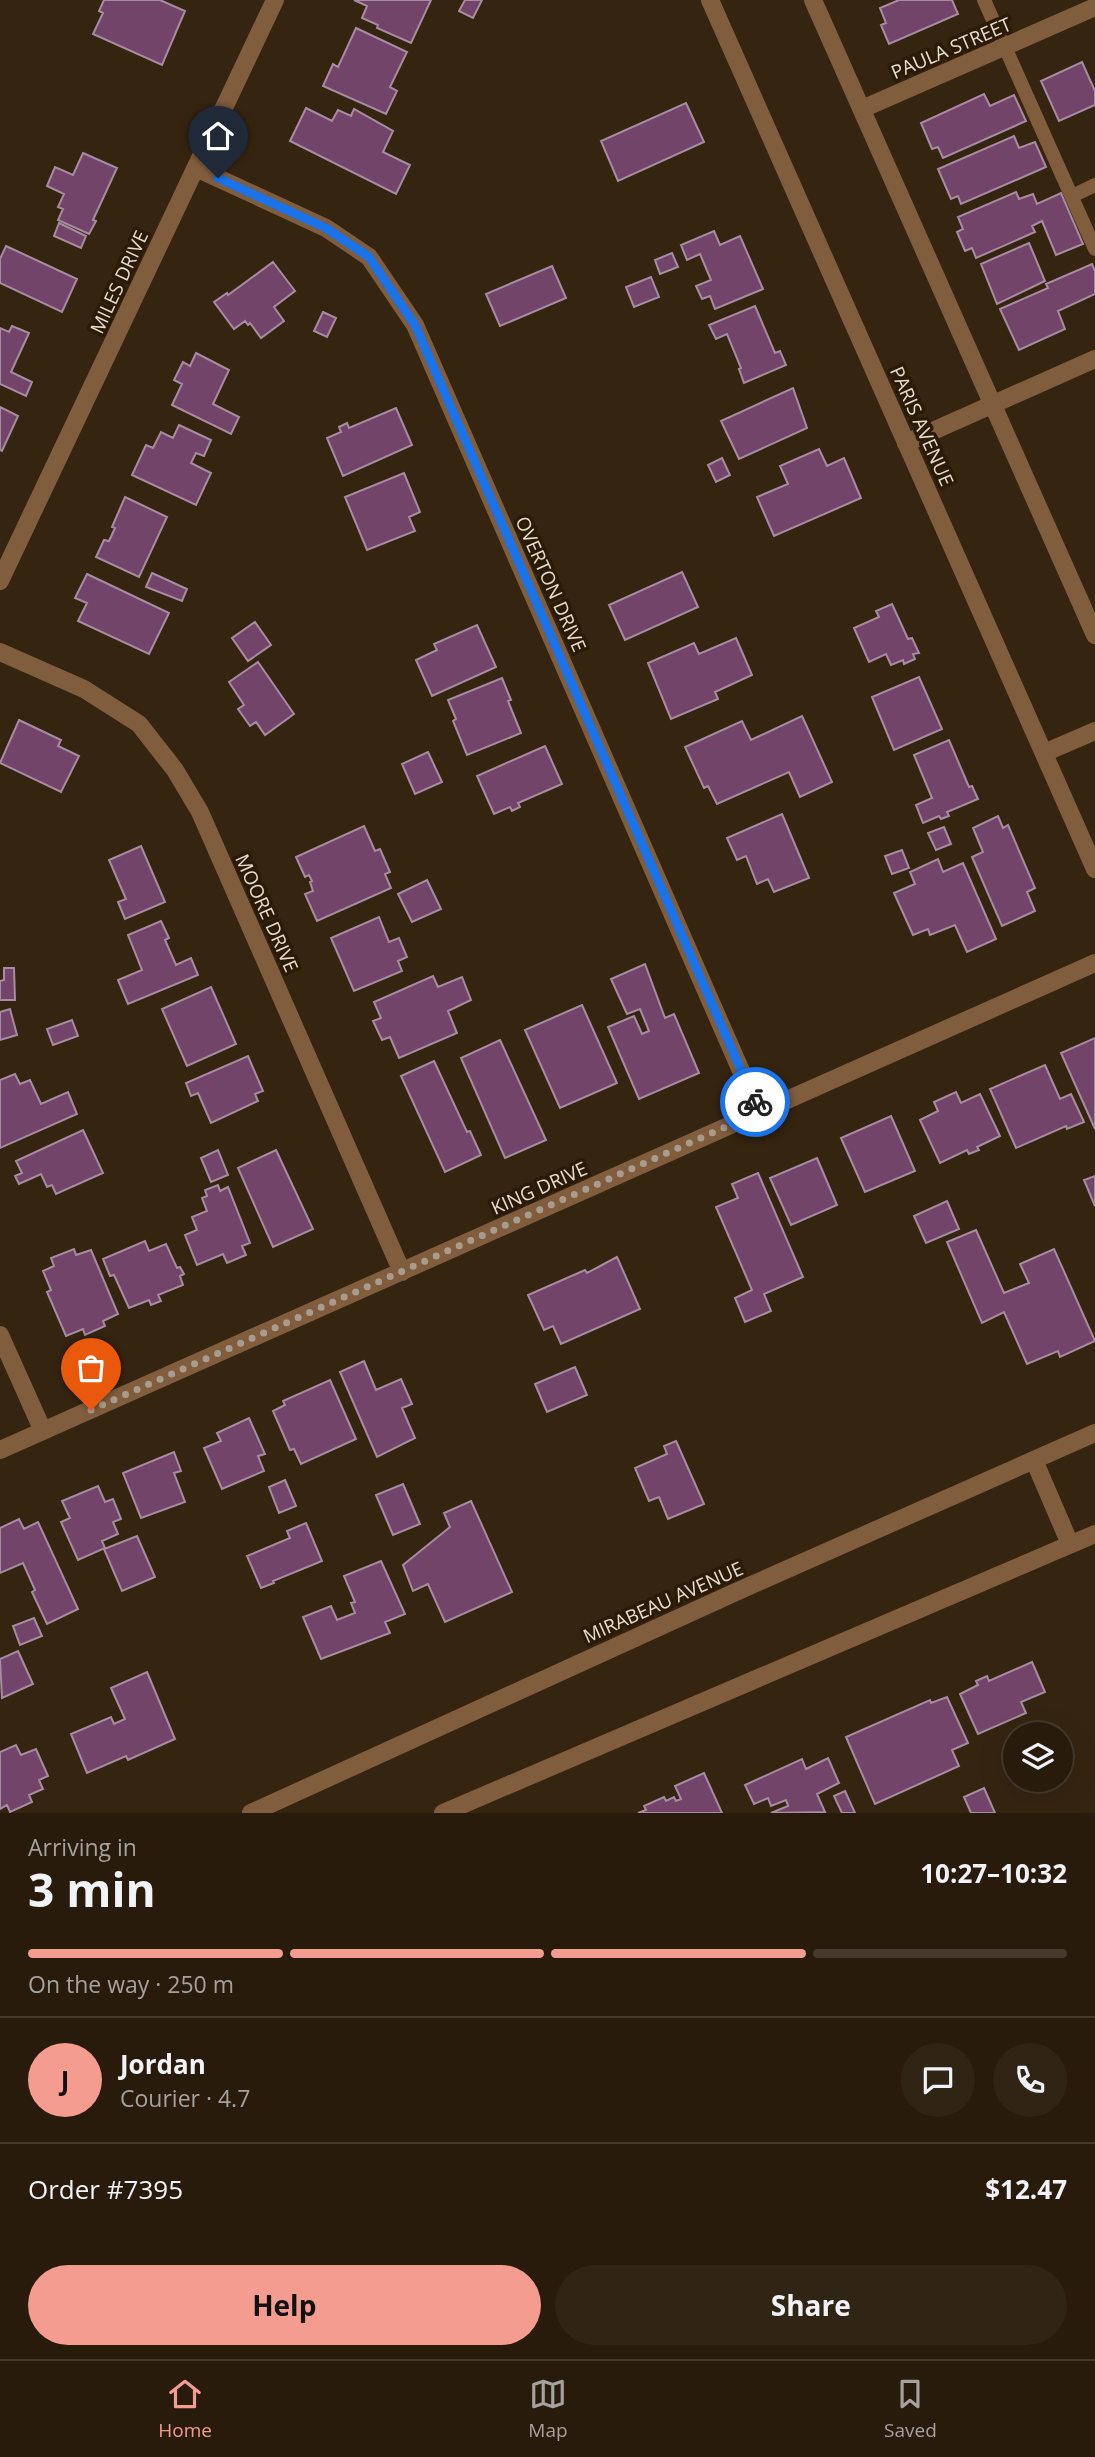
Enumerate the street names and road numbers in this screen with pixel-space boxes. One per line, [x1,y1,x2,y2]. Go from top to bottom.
street label: PAULA STREET [887,11,1016,85]
street label: MILES DRIVE [84,226,154,338]
street label: PARIS AVENUE [884,362,960,490]
street label: OVERTON DRIVE [510,512,592,656]
street label: MOORE DRIVE [229,850,305,976]
street label: KING DRIVE [487,1155,591,1221]
street label: MIRABEAU AVENUE [579,1555,747,1649]

